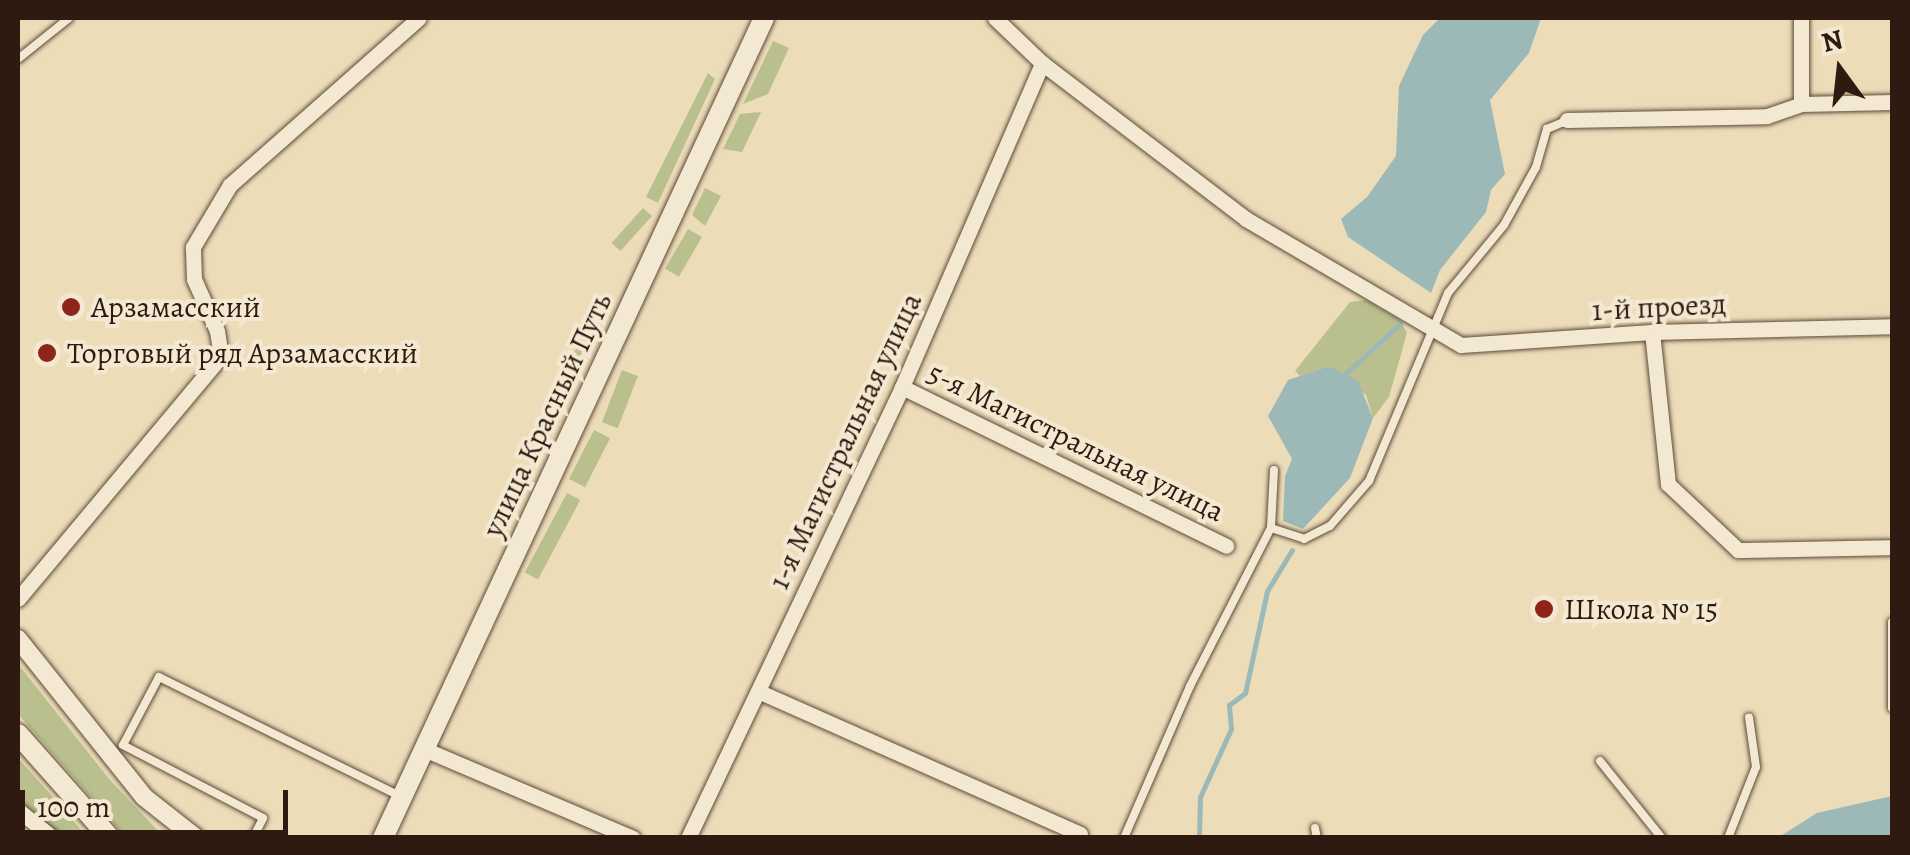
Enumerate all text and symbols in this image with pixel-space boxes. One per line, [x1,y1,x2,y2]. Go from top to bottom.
north arrow [1790,20,1890,120]
text: N [1817,20,1847,62]
street label: 1-й проезд [1591,286,1727,328]
street label: улица Красный Путь [475,287,619,543]
street label: 1-я Магистральная улица [760,287,930,595]
place label: Арзамасский [91,289,261,325]
marker: Арзамасский [60,296,82,318]
place label: Торговый ряд Арзамасский [67,335,418,371]
marker: Торговый ряд Арзамасский [36,342,58,364]
street label: 5-я Магистральная улица [922,354,1230,530]
place label: Школа № 15 [1564,591,1718,627]
marker: Школа № 15 [1533,598,1555,620]
scale bar [25,770,292,832]
text: 100 m [37,787,110,827]

